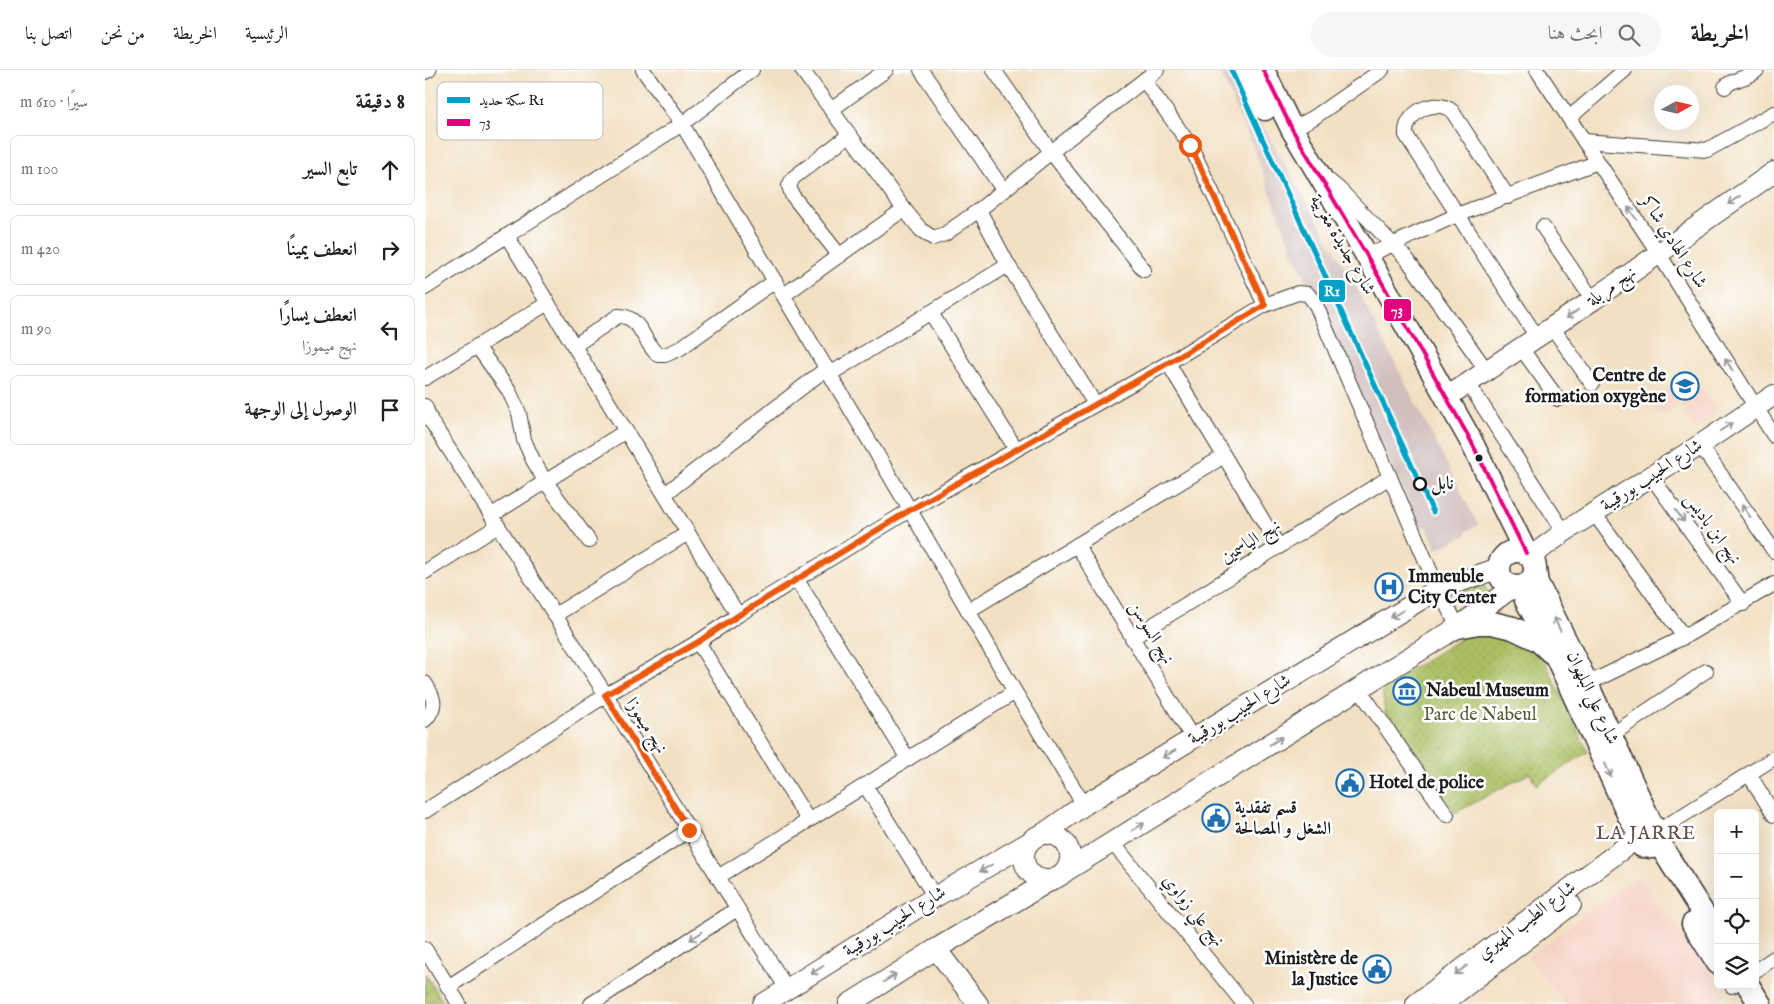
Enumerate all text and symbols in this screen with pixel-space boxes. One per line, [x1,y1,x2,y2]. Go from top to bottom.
search box [1311,12,1661,57]
text: الخريطة [1691,19,1749,50]
icon: search [1615,21,1643,49]
text: ابحث هنا [1548,22,1603,46]
text: اتصل بنا [25,23,72,46]
text: من نحن [100,23,145,46]
text: الخريطة [173,23,217,46]
text: الرئيسية [245,23,288,46]
legend [437,82,603,140]
north arrow [1654,85,1699,130]
text: 8 دقيقة [356,89,405,116]
text: سكة حديد R1 [479,92,544,110]
text: سيرًا · 610 m [20,93,88,113]
text: 73 [479,114,491,132]
route start [1179,134,1202,157]
icon: ahead [376,156,404,184]
text: تابع السير [303,158,357,182]
text: 100 m [21,160,58,180]
street label: شارع الهادي شاكر [1631,189,1712,294]
street label: شارع جديدة مغربية [1302,191,1380,300]
one-way arrow [1727,195,1741,205]
one-way arrow [1627,206,1637,220]
icon: right [376,236,404,264]
text: انعطف يمينًا [287,238,357,262]
text: 420 m [21,240,60,260]
street label: نهج مربلة [1582,262,1643,315]
line badge: R1 [1318,279,1346,303]
text: R1 [1324,283,1340,301]
line badge: 73 [1383,298,1412,322]
text: 73 [1391,302,1403,320]
text: انعطف يسارًا [279,304,357,328]
one-way arrow [1566,309,1580,319]
icon: left [376,316,404,344]
text: 90 m [21,320,52,340]
text: نهج ميموزا [302,337,357,357]
one-way arrow [1724,359,1734,373]
place label: Centre de formation oxygène [1525,365,1667,409]
school or university icon: Centre de formation oxygène [1670,371,1700,401]
icon: arrive [376,396,404,424]
text: الوصول إلى الوجهة [245,398,357,422]
one-way arrow [1719,422,1733,432]
street label: شارع الحبيب بورقيبة [1597,435,1708,519]
unlabelled marker [1474,453,1484,463]
place label: نابل [1431,473,1454,496]
marker: نابل [1413,477,1427,491]
street label: نهج ابن باديس [1676,489,1746,571]
one-way arrow [1741,504,1751,518]
one-way arrow [1674,509,1685,522]
street label: نهج الياسمين [1217,515,1287,572]
place label: Immeuble City Center [1408,566,1497,610]
hospital icon: Immeuble City Center [1374,572,1404,602]
street label: نهج السوسن [1121,597,1179,670]
one-way arrow [1390,609,1404,619]
one-way arrow [1552,616,1562,631]
street label: شارع علي البلهوان [1557,648,1624,750]
street label: شارع الحبيب بورقيبة [1184,669,1297,752]
museum icon: Nabeul Museum [1392,676,1422,706]
place label: Nabeul Museum [1425,680,1549,703]
street label: نهج ميموزا [617,694,672,760]
park label: Parc de Nabeul [1423,704,1537,727]
one-way arrow [1268,736,1282,746]
one-way arrow [1162,749,1176,759]
one-way arrow [1604,762,1614,777]
public building icon: Hotel de police [1335,768,1365,798]
place label: Hotel de police [1369,772,1485,795]
place label: قسم تفقدية الشغل و المصالحة [1235,797,1331,841]
public building icon: قسم تفقدية الشغل و المصالحة [1201,803,1231,833]
map controls [1714,809,1759,989]
button: + [1714,809,1759,854]
route end [678,819,701,842]
one-way arrow [1130,821,1144,831]
district label: LA JARRE [1596,822,1696,846]
button: − [1714,854,1759,899]
one-way arrow [979,863,994,873]
street label: نهج علي زواوي [1154,870,1229,955]
street label: شارع الطيب المهيري [1473,877,1582,967]
street label: شارع الحبيب بورقيبة [839,881,952,964]
button: locate [1714,899,1759,944]
one-way arrow [690,931,704,941]
button: layers [1714,944,1759,989]
place label: Ministère de la Justice [1264,948,1359,992]
public building icon: Ministère de la Justice [1362,954,1392,984]
one-way arrow [1455,965,1468,976]
one-way arrow [811,966,825,976]
one-way arrow [883,973,897,983]

